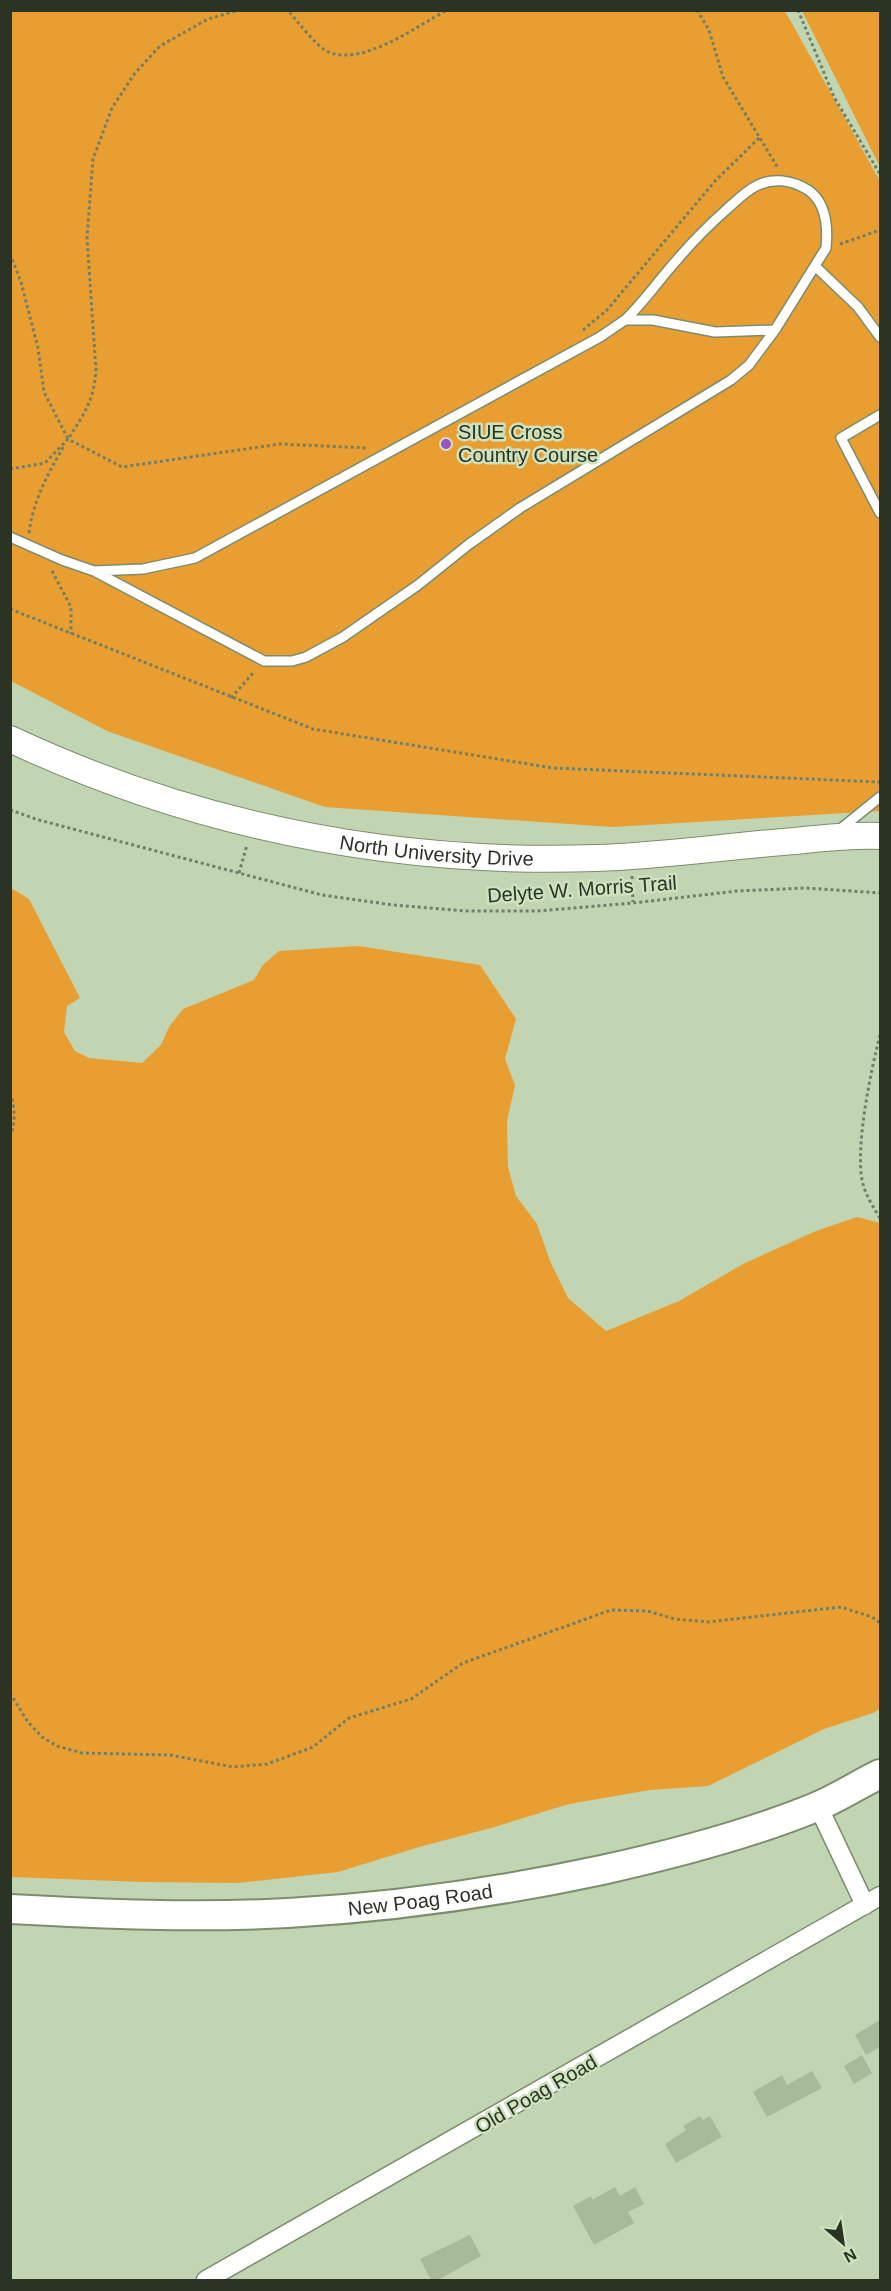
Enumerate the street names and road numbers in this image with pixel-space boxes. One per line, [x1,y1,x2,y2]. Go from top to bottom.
street label: North University Drive [338,831,534,870]
street label: Delyte W. Morris Trail [486,871,678,907]
street label: New Poag Road [347,1880,494,1920]
street label: Old Poag Road [471,2050,601,2138]

